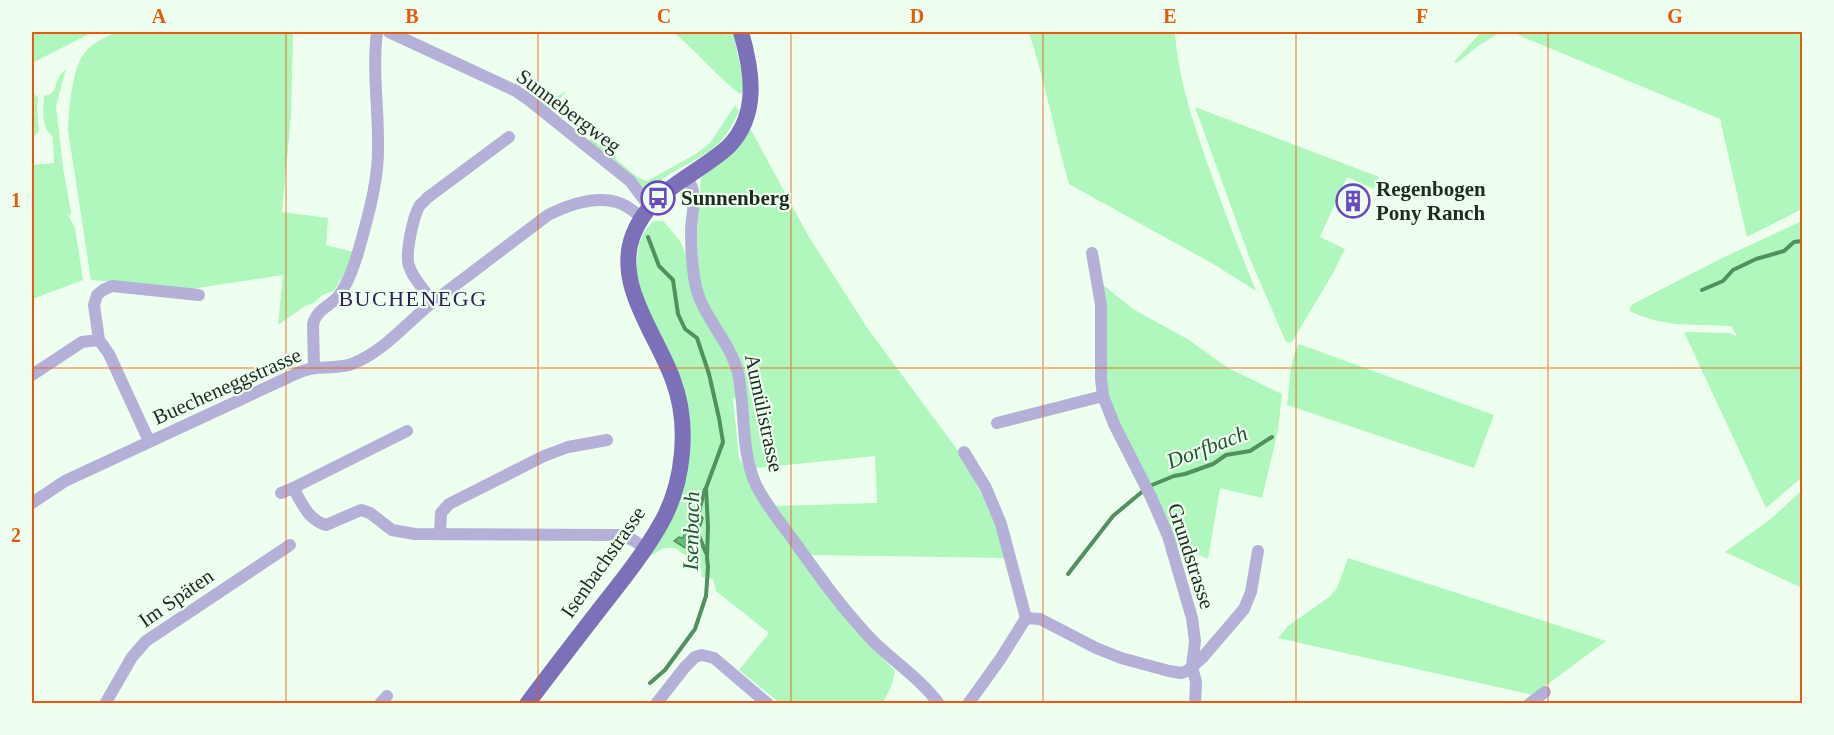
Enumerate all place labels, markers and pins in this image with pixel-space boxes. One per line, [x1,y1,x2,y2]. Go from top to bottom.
place label: Regenbogen Pony Ranch [1376,177,1486,225]
bus stop icon: Sunnenberg [640,180,676,216]
building icon: Regenbogen Pony Ranch [1335,183,1371,219]
place label: Sunnenberg [681,186,790,210]

